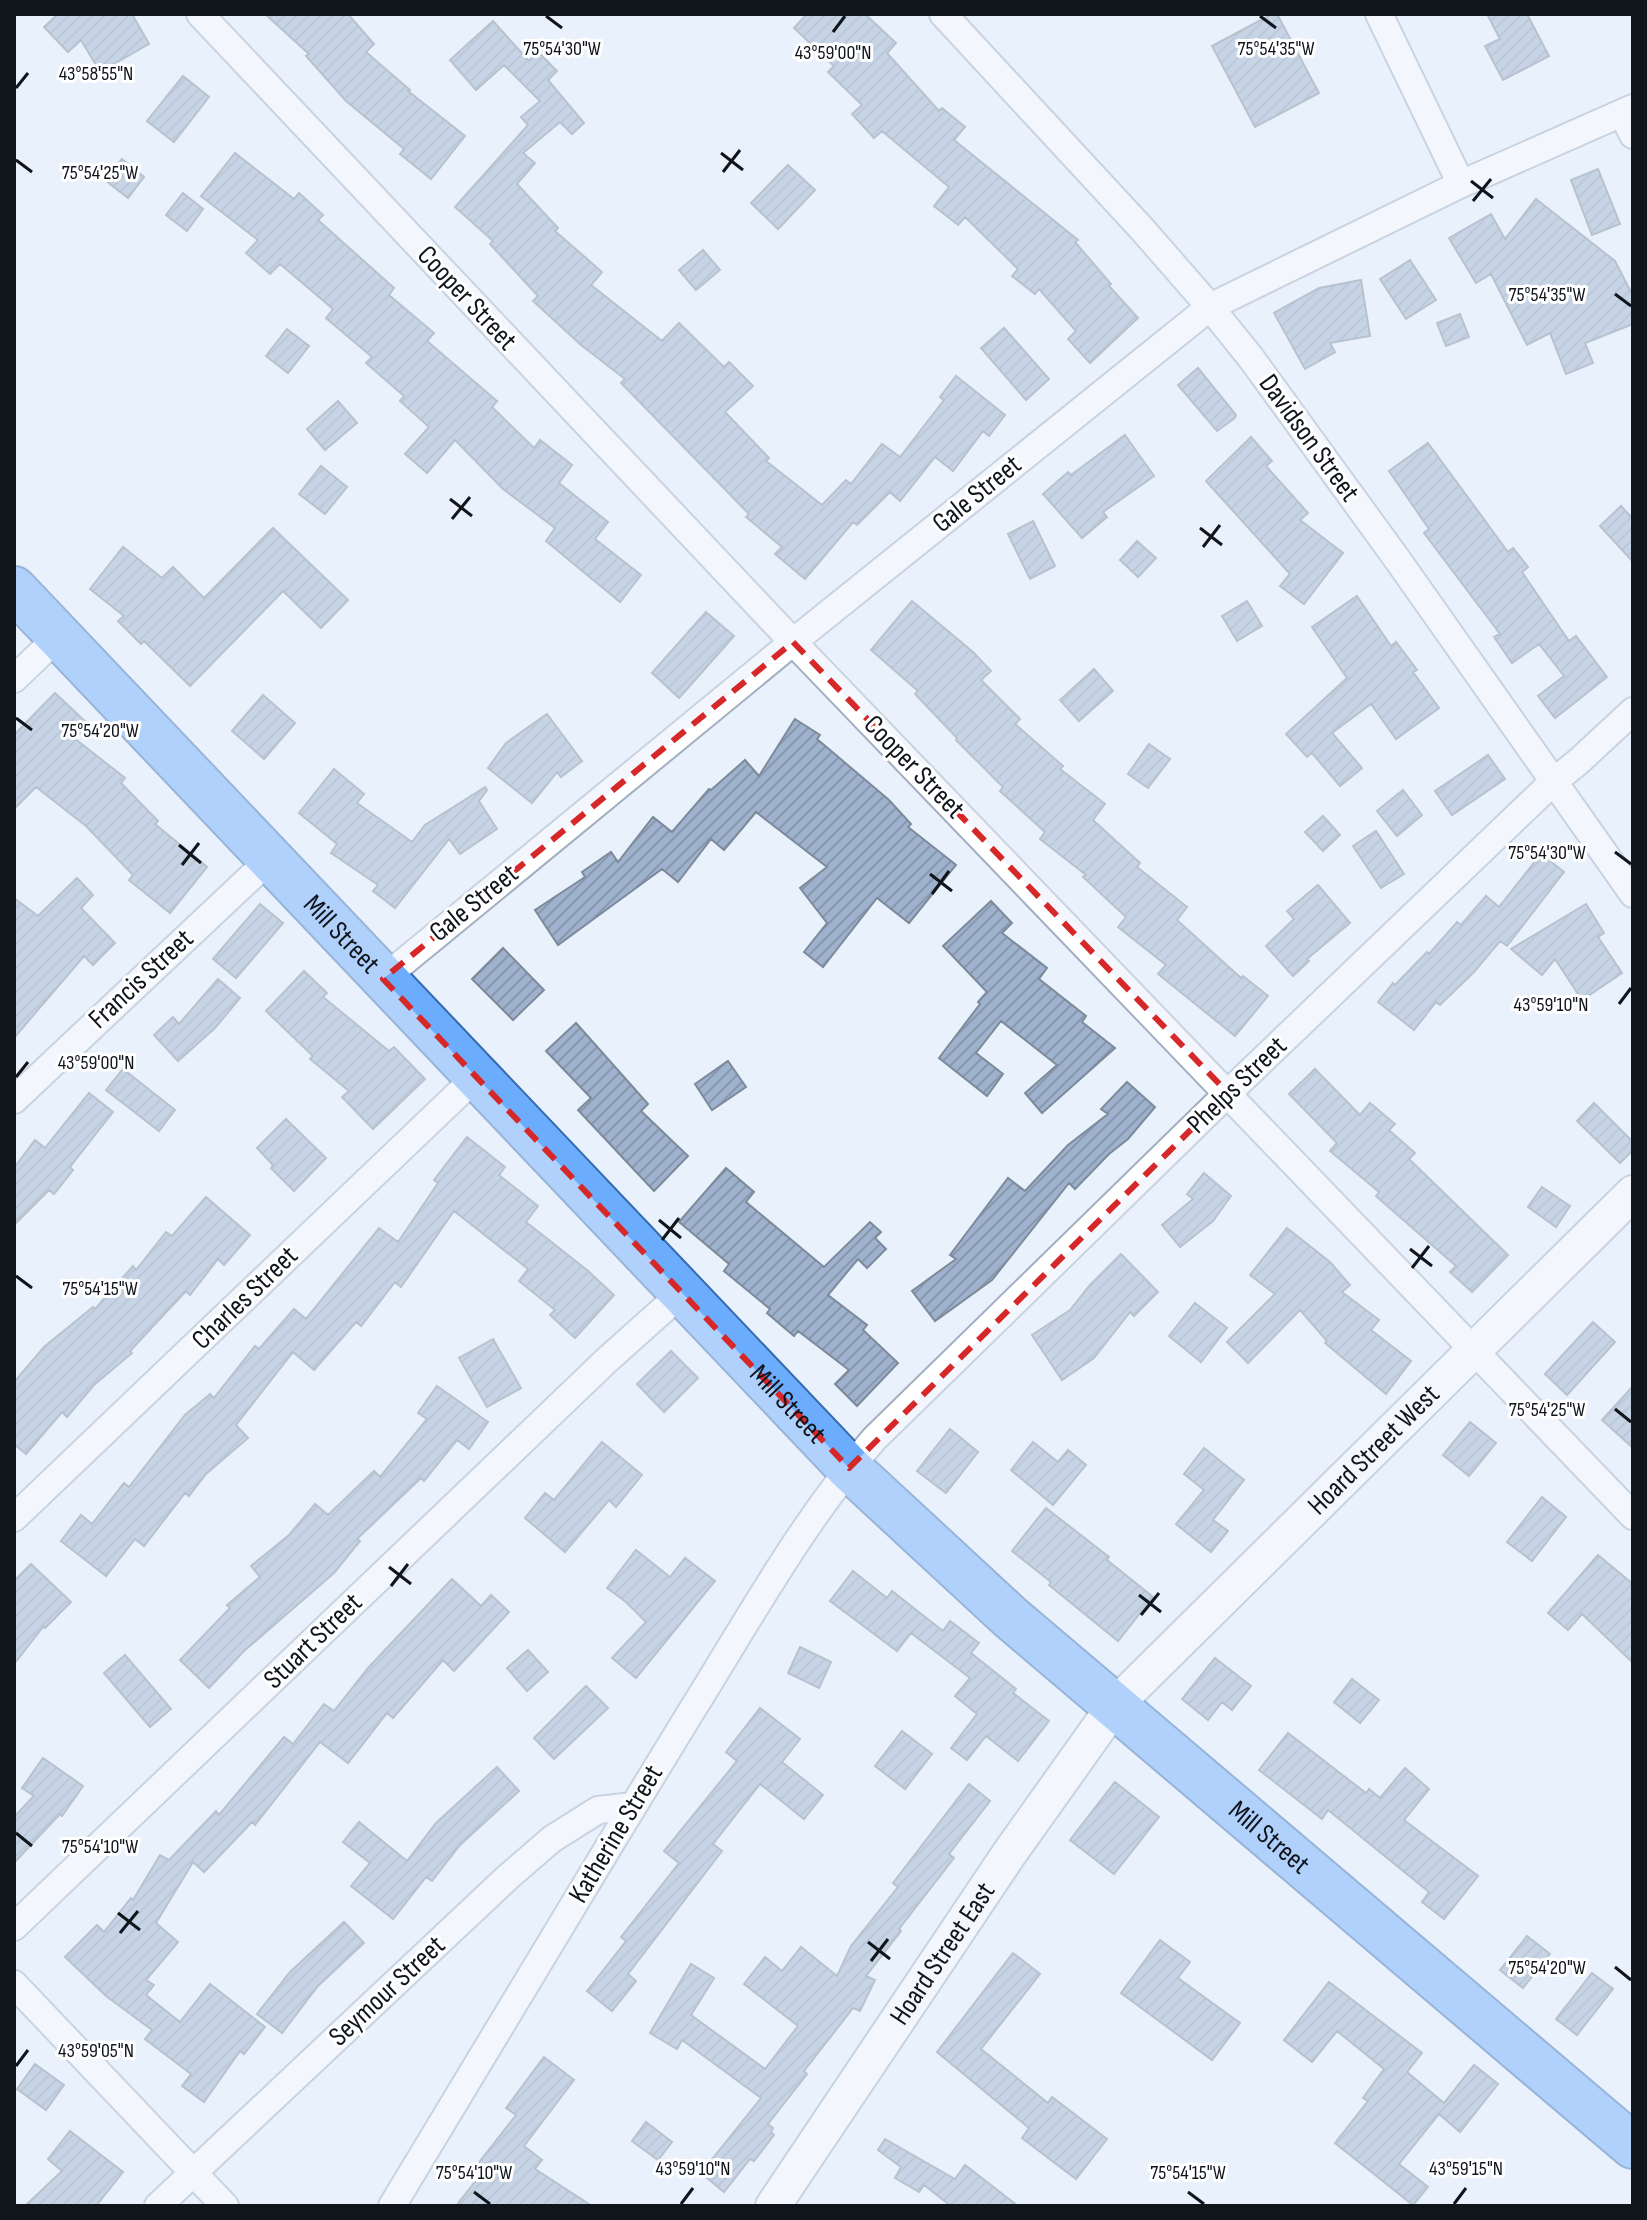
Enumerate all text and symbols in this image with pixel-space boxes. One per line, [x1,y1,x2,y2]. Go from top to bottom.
text: 75°54'30"W [523,37,601,61]
text: 75°54'35"W [1238,37,1314,61]
text: 43°59'00"N [795,41,871,65]
text: 43°58'55"N [59,62,133,86]
text: 75°54'25"W [62,161,138,185]
street label: Cooper Street [410,239,524,357]
text: 75°54'35"W [1509,283,1585,307]
street label: Davidson Street [1252,368,1366,508]
street label: Gale Street [926,448,1028,540]
street label: Cooper Street [857,708,971,826]
text: 75°54'20"W [61,719,139,743]
text: 75°54'30"W [1508,841,1586,865]
street label: Gale Street [423,857,525,949]
street label: Mill Street [297,888,387,980]
street label: Francis Street [82,922,200,1036]
text: 43°59'10"N [1514,993,1588,1017]
street label: Phelps Street [1180,1030,1294,1140]
text: 43°59'00"N [58,1051,134,1075]
street label: Charles Street [185,1239,305,1357]
text: 75°54'15"W [62,1277,138,1301]
street label: Mill Street [743,1358,833,1450]
street label: Hoard Street West [1301,1378,1446,1522]
text: 75°54'25"W [1509,1398,1585,1422]
street label: Stuart Street [257,1586,369,1696]
street label: Katherine Street [562,1759,670,1909]
street label: Mill Street [1222,1794,1317,1881]
text: 75°54'10"W [62,1835,138,1859]
street label: Hoard Street East [883,1876,1002,2031]
street label: Seymour Street [322,1929,452,2053]
text: 75°54'20"W [1508,1956,1586,1980]
text: 43°59'05"N [58,2039,134,2063]
text: 43°59'10"N [656,2157,730,2181]
text: 43°59'15"N [1429,2157,1503,2181]
text: 75°54'10"W [436,2161,512,2185]
text: 75°54'15"W [1150,2161,1226,2185]

